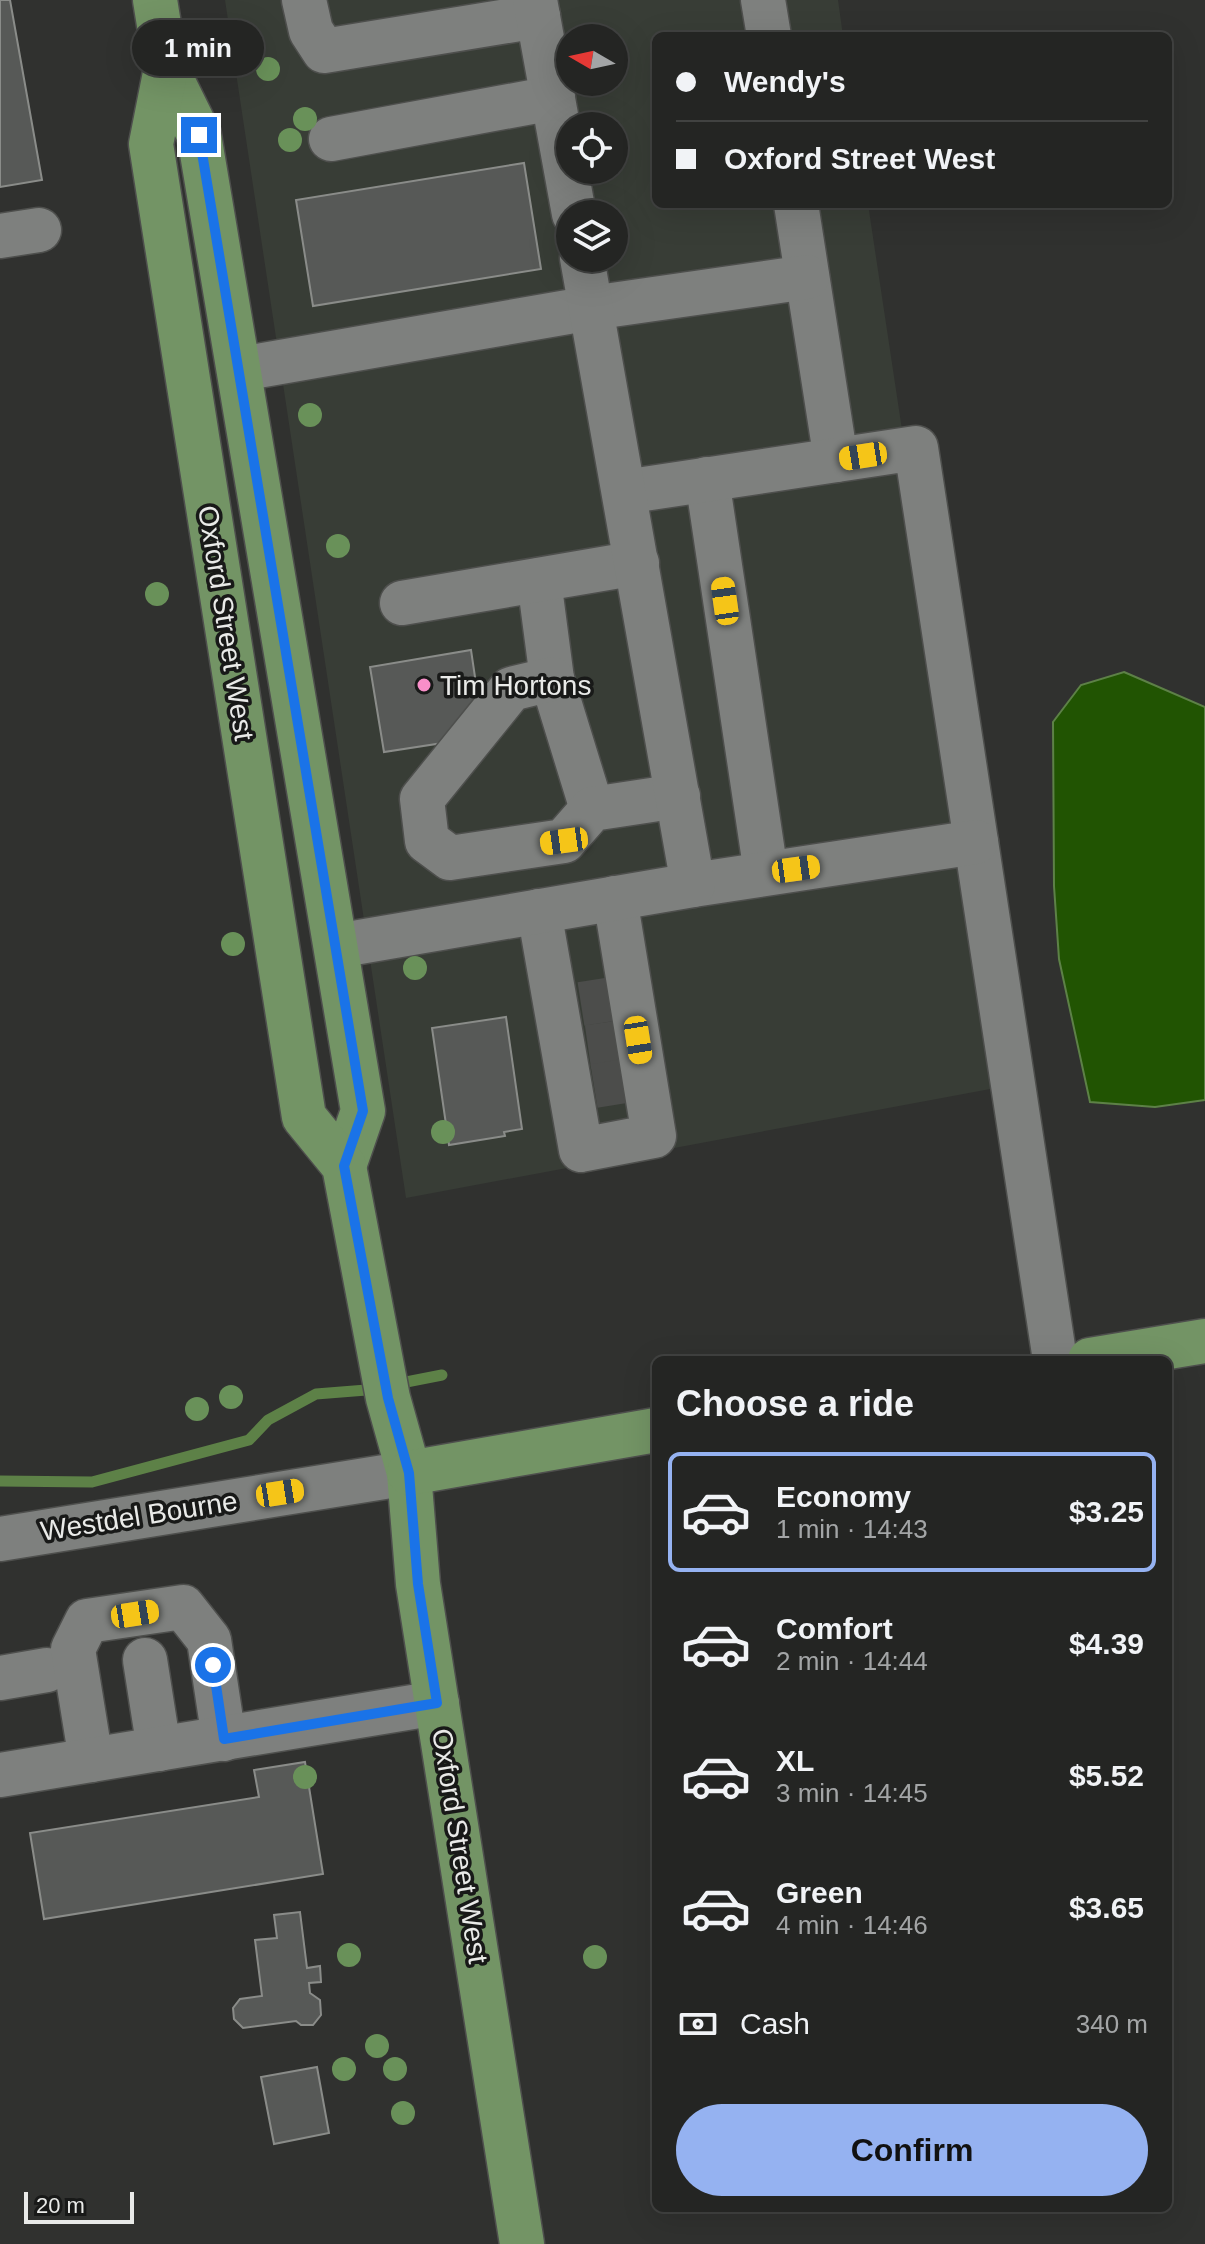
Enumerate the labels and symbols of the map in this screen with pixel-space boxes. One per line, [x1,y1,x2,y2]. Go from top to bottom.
callout: 1 min [133,19,265,75]
north arrow [556,24,628,96]
route end [181,117,217,153]
car [837,440,889,472]
street label: Oxford Street West [192,503,260,743]
car [710,576,740,626]
place label: Tim Hortons [440,670,591,701]
marker: Tim Hortons [415,676,433,694]
car [539,826,589,856]
car [771,854,821,884]
car [622,1014,654,1066]
car [254,1477,306,1509]
street label: Westdel Bourne [38,1485,240,1547]
car [109,1598,161,1630]
route start [195,1647,231,1683]
street label: Oxford Street West [426,1726,494,1966]
scale bar [24,2188,134,2224]

